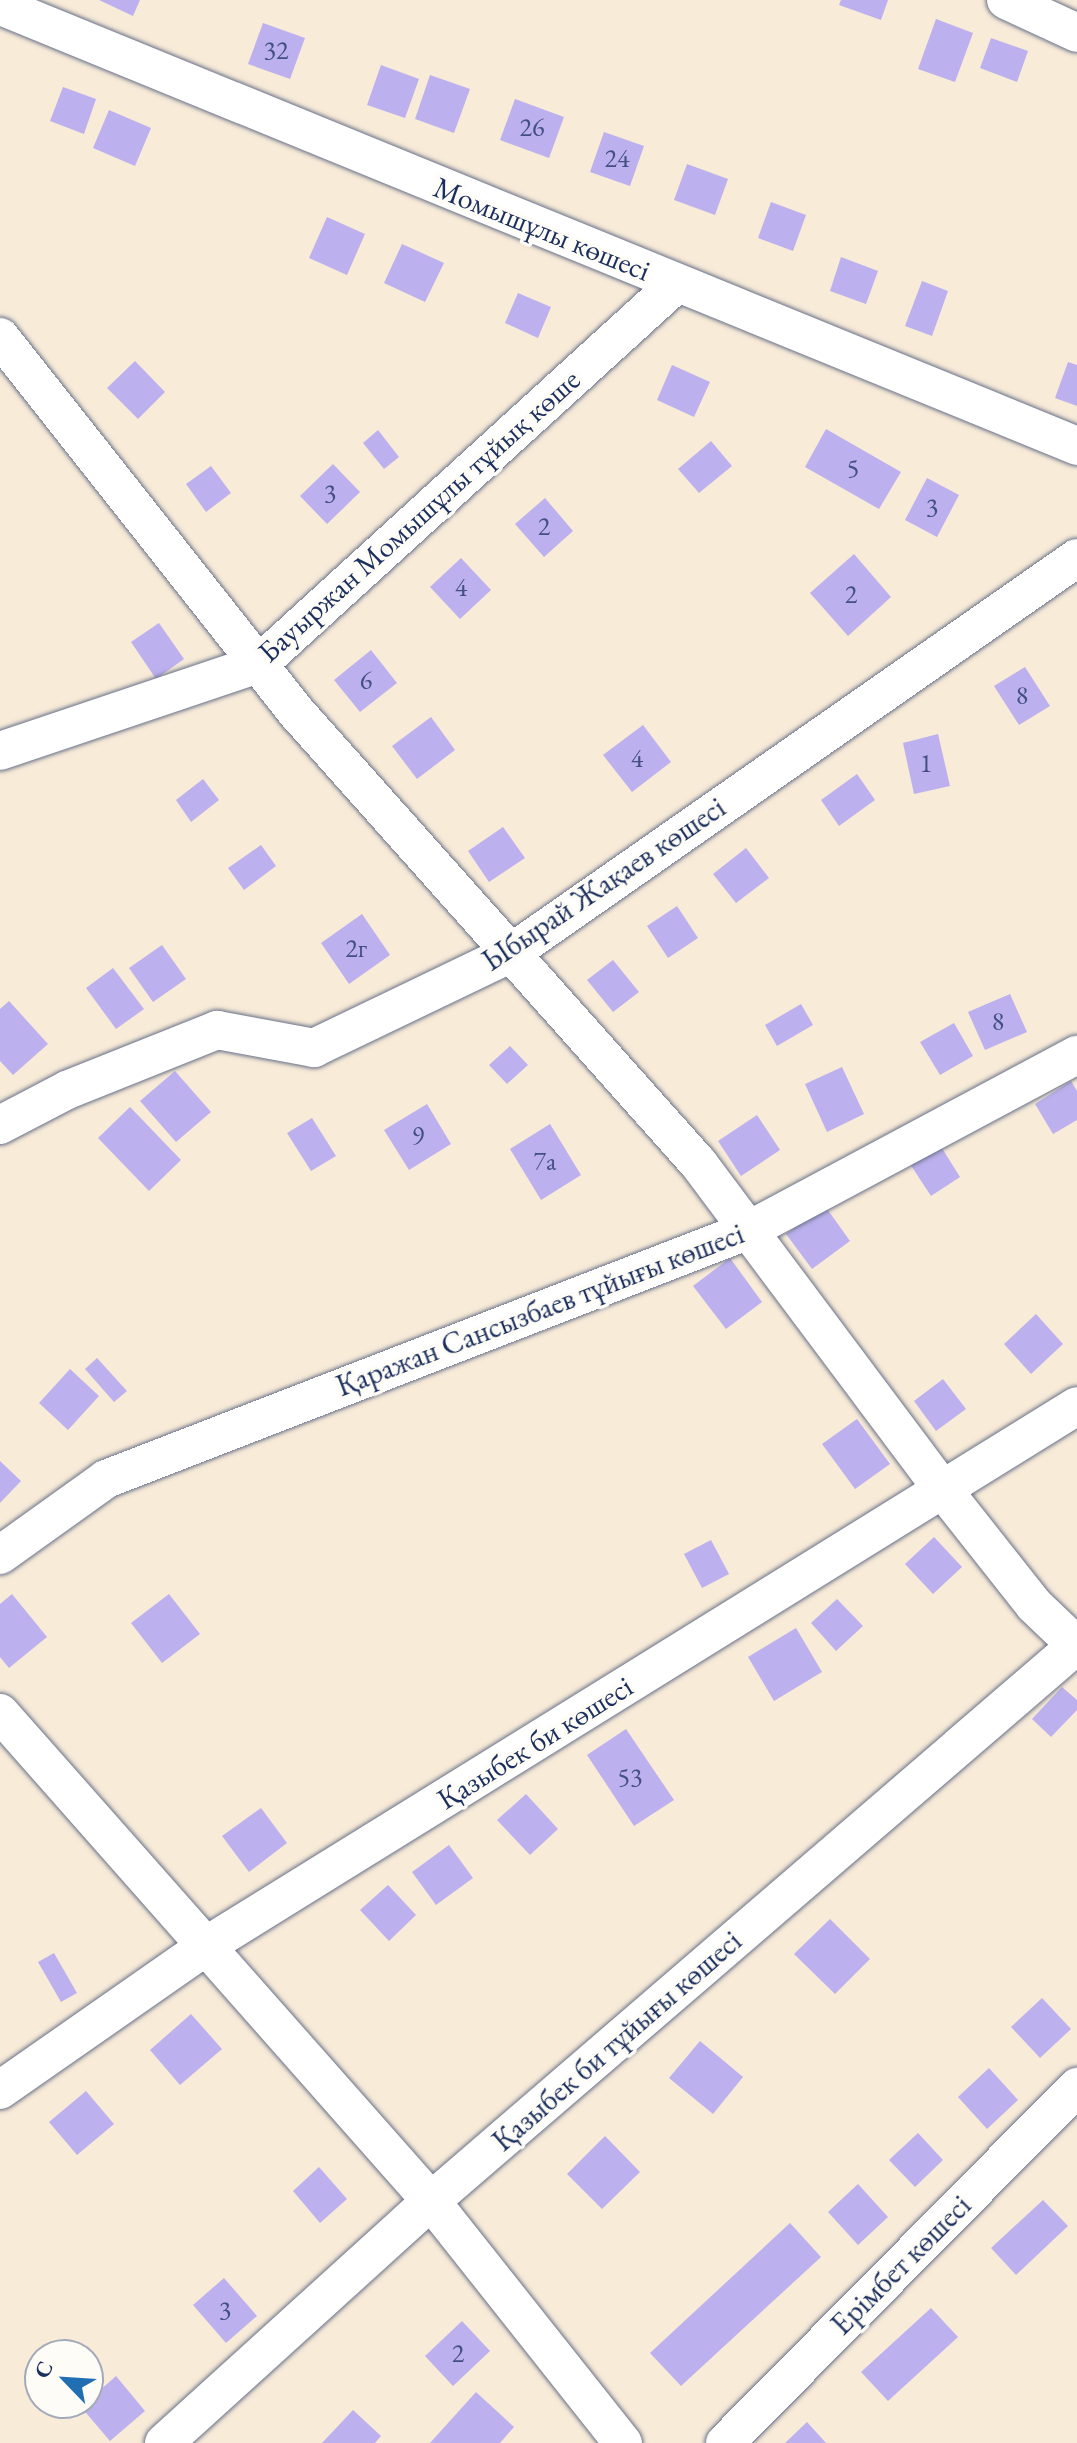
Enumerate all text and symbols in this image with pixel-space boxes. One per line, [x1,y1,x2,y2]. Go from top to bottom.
house number: 32 [264,35,288,67]
house number: 26 [520,112,544,144]
house number: 24 [605,143,629,175]
street label: Момышұлы көшесі [429,169,655,289]
street label: Бауыржан Момышұлы тұйық көше [251,362,587,670]
house number: 5 [847,453,859,485]
house number: 3 [324,478,336,510]
house number: 3 [926,492,938,524]
house number: 2 [538,511,550,543]
house number: 4 [455,572,467,604]
house number: 2 [845,579,857,611]
house number: 6 [360,665,372,697]
house number: 8 [1016,680,1028,712]
house number: 4 [631,743,643,775]
house number: 1 [920,748,932,780]
street label: Ыбырай Жақаев көшесі [476,789,732,979]
house number: 2г [345,933,367,965]
house number: 8 [992,1006,1004,1038]
house number: 9 [412,1121,424,1153]
house number: 7а [534,1146,556,1178]
street label: Қаражан Сансызбаев тұйығы көшесі [331,1215,749,1405]
street label: Қазыбек би көшесі [431,1668,639,1818]
house number: 53 [618,1762,642,1794]
street label: Қазыбек би тұйығы көшесі [485,1923,749,2159]
street label: Ерімбет көшесі [824,2188,978,2342]
house number: 3 [219,2295,231,2327]
house number: 2 [452,2338,464,2370]
north arrow [24,2339,104,2419]
text: С [27,2356,60,2383]

